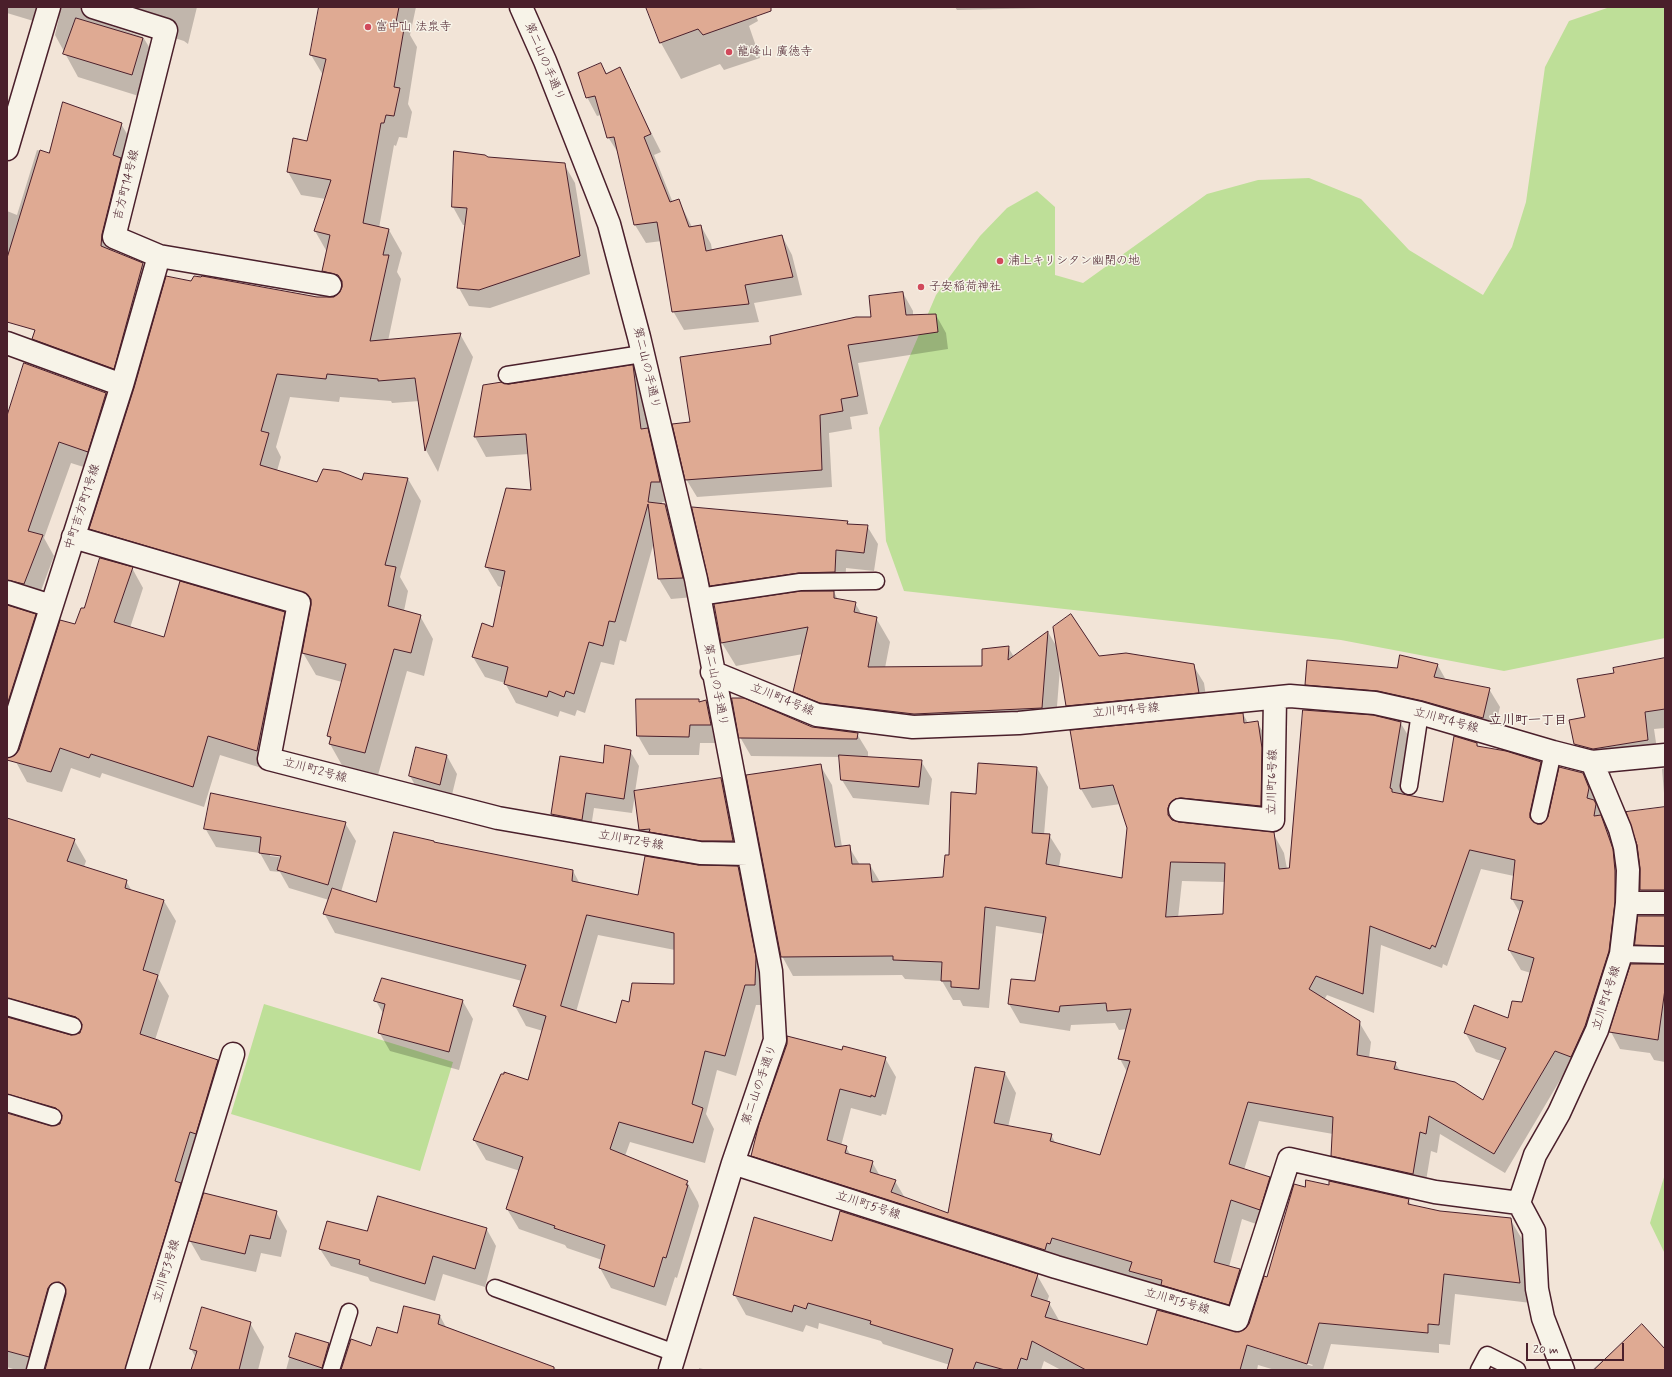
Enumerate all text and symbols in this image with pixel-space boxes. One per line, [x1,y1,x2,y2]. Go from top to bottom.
place label: 富中山 法泉寺 [376,20,451,34]
street label: 第二山の手通り [521,21,567,103]
marker: 富中山 法泉寺 [363,22,373,32]
place label: 龍峰山 廣徳寺 [737,45,812,59]
marker: 龍峰山 廣徳寺 [724,47,734,57]
street label: 吉方町14号線 [111,148,143,222]
place label: 浦上キリシタン幽閉の地 [1008,254,1140,268]
marker: 浦上キリシタン幽閉の地 [995,256,1005,266]
place label: 子安稲荷神社 [929,280,1001,294]
marker: 子安稲荷神社 [916,282,926,292]
street label: 第二山の手通り [630,325,662,411]
street label: 中町吉方町1号線 [62,462,104,552]
street label: 第二山の手通り [700,642,730,728]
street label: 立川町4号線 [748,681,816,719]
street label: 立川町4号線 [1092,701,1160,721]
street label: 立川町4号線 [1412,705,1480,737]
district label: 立川町一丁目 [1489,713,1567,729]
street label: 立川町6号線 [1265,749,1281,815]
street label: 立川町2号線 [281,756,349,786]
street label: 立川町2号線 [597,828,665,854]
street label: 立川町4号線 [1590,964,1624,1032]
street label: 第二山の手通り [740,1043,780,1127]
street label: 立川町5号線 [834,1189,902,1223]
street label: 立川町3号線 [151,1238,183,1304]
street label: 立川町5号線 [1143,1286,1211,1318]
scale bar [1528,1335,1626,1361]
text: 20 m [1533,1342,1559,1358]

